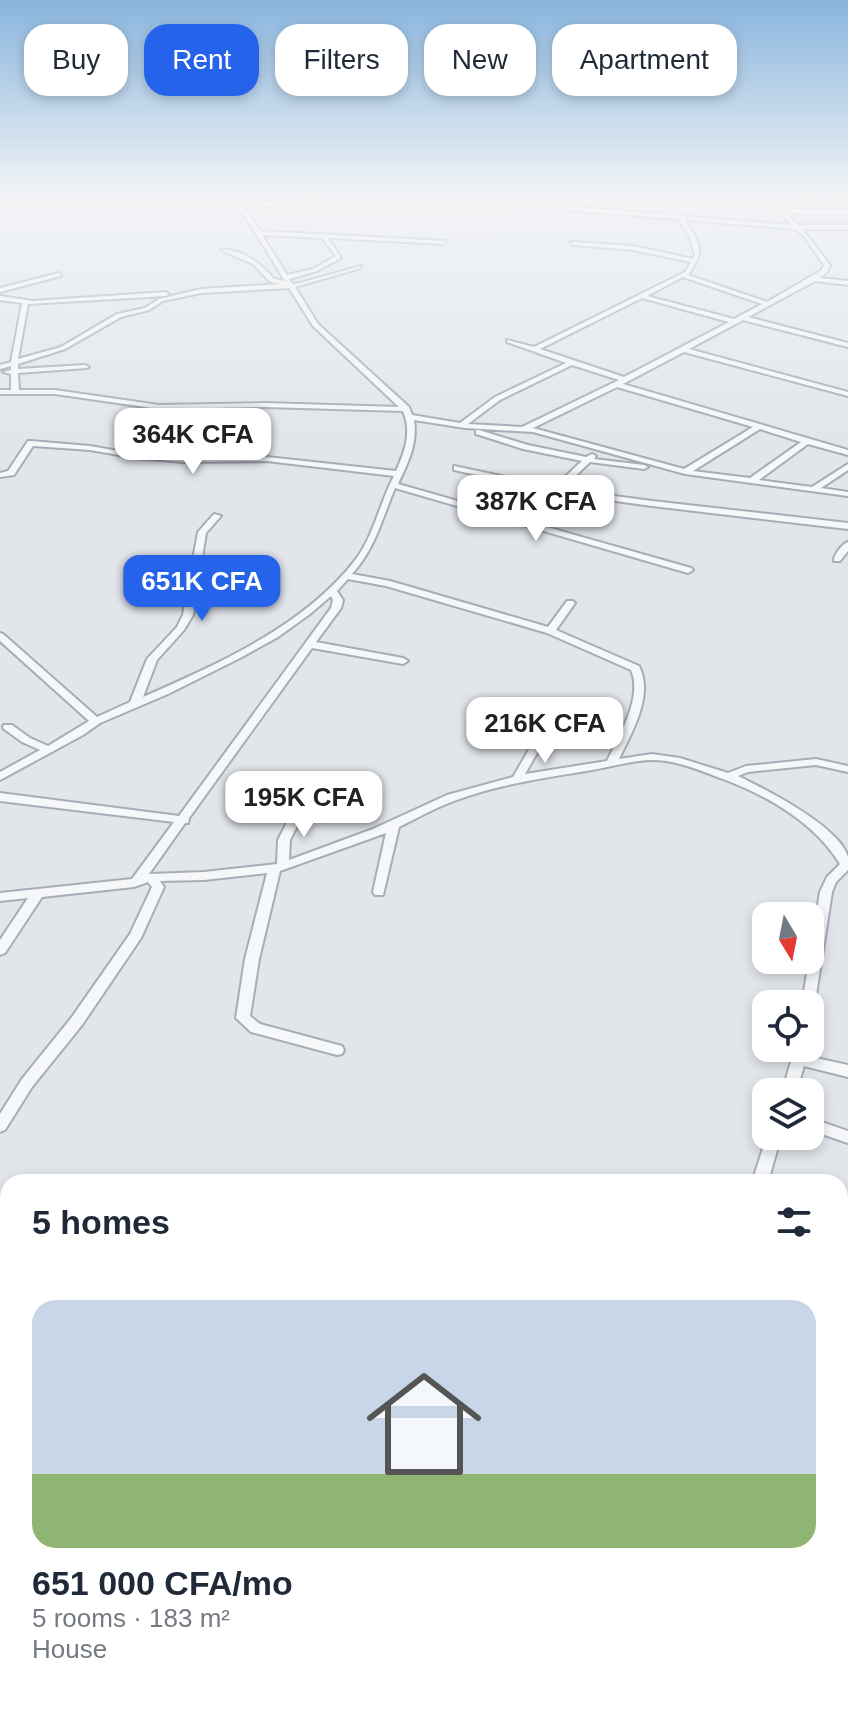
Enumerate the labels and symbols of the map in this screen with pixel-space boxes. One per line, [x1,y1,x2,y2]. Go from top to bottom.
pin: 364K CFA [110,408,276,476]
pin: 387K CFA [453,475,619,543]
pin: 651K CFA [119,555,285,623]
pin: 216K CFA [462,697,628,765]
pin: 195K CFA [221,771,387,839]
north arrow [752,902,824,974]

